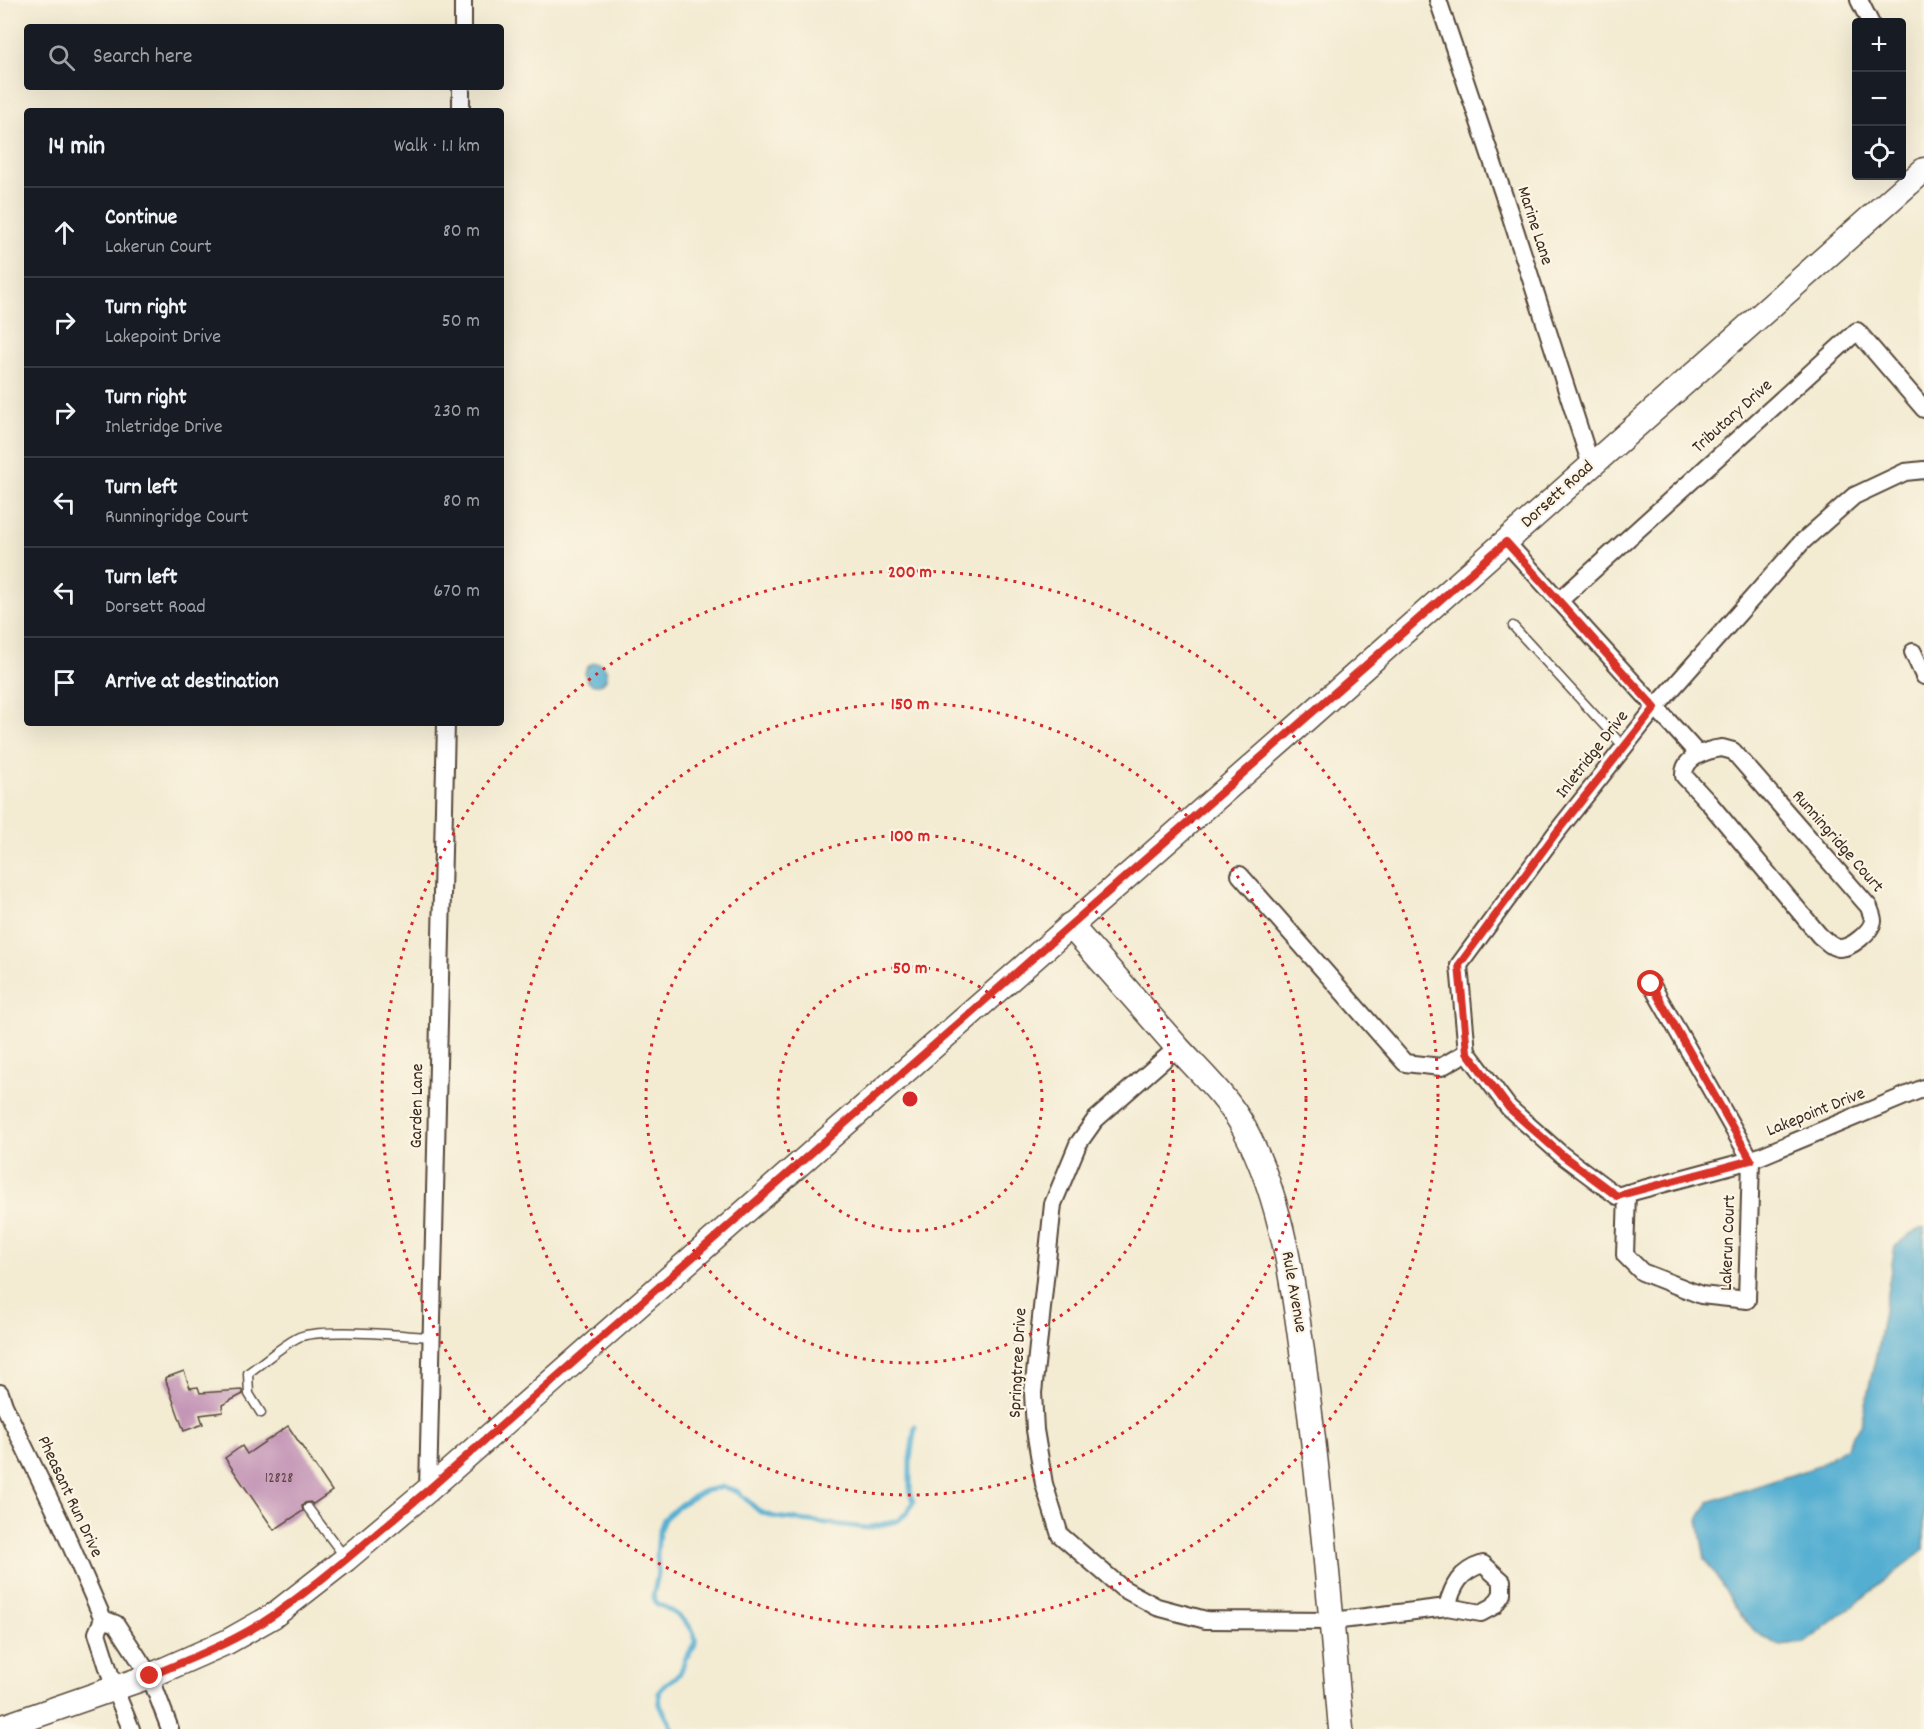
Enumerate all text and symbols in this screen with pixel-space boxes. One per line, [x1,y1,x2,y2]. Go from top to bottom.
map controls [1852,18,1906,180]
button: + [1852,18,1906,72]
search box [24,24,504,90]
icon: search [45,41,78,74]
text: Search here [93,42,192,73]
button: − [1852,72,1906,126]
button: locate [1852,126,1906,180]
text: 14 min [48,129,105,166]
text: Walk · 1.1 km [394,133,480,161]
street label: Marine Lane [1510,183,1558,269]
text: Continue [105,203,177,234]
icon: ahead [48,216,81,249]
text: 80 m [443,218,480,246]
text: Lakerun Court [105,234,212,262]
text: Turn right [105,293,187,324]
icon: right [48,306,81,339]
text: 50 m [442,308,480,336]
text: Lakepoint Drive [105,324,221,352]
street label: Tributary Drive [1687,374,1779,460]
text: Turn right [105,383,187,414]
icon: right [48,396,81,429]
text: 230 m [433,398,480,426]
text: Inletridge Drive [105,414,223,442]
street label: Dorsett Road [1516,455,1600,535]
text: Turn left [105,473,177,504]
icon: left [48,486,81,519]
text: 80 m [443,488,480,516]
text: Runningridge Court [105,504,248,532]
text: 200 m [888,561,932,586]
text: Turn left [105,563,177,594]
icon: left [48,576,81,609]
text: 670 m [433,578,480,606]
text: Dorsett Road [105,594,206,622]
icon: arrive [48,666,81,699]
text: Arrive at destination [105,667,279,698]
text: 150 m [891,693,929,718]
street label: Inletridge Drive [1551,706,1635,804]
street label: Runningridge Court [1785,785,1889,899]
text: 100 m [890,825,930,850]
text: 50 m [893,957,927,982]
route start [1637,970,1663,996]
street label: Garden Lane [405,1063,431,1149]
street label: Lakepoint Drive [1763,1082,1869,1144]
centre of rings [900,1089,920,1109]
street label: Lakerun Court [1715,1194,1743,1291]
street label: Rule Avenue [1274,1249,1312,1335]
street label: Springtree Drive [1004,1307,1034,1419]
street label: Pheasant Run Drive [30,1432,108,1562]
house number: 12828 [265,1468,293,1490]
route end [136,1662,162,1688]

